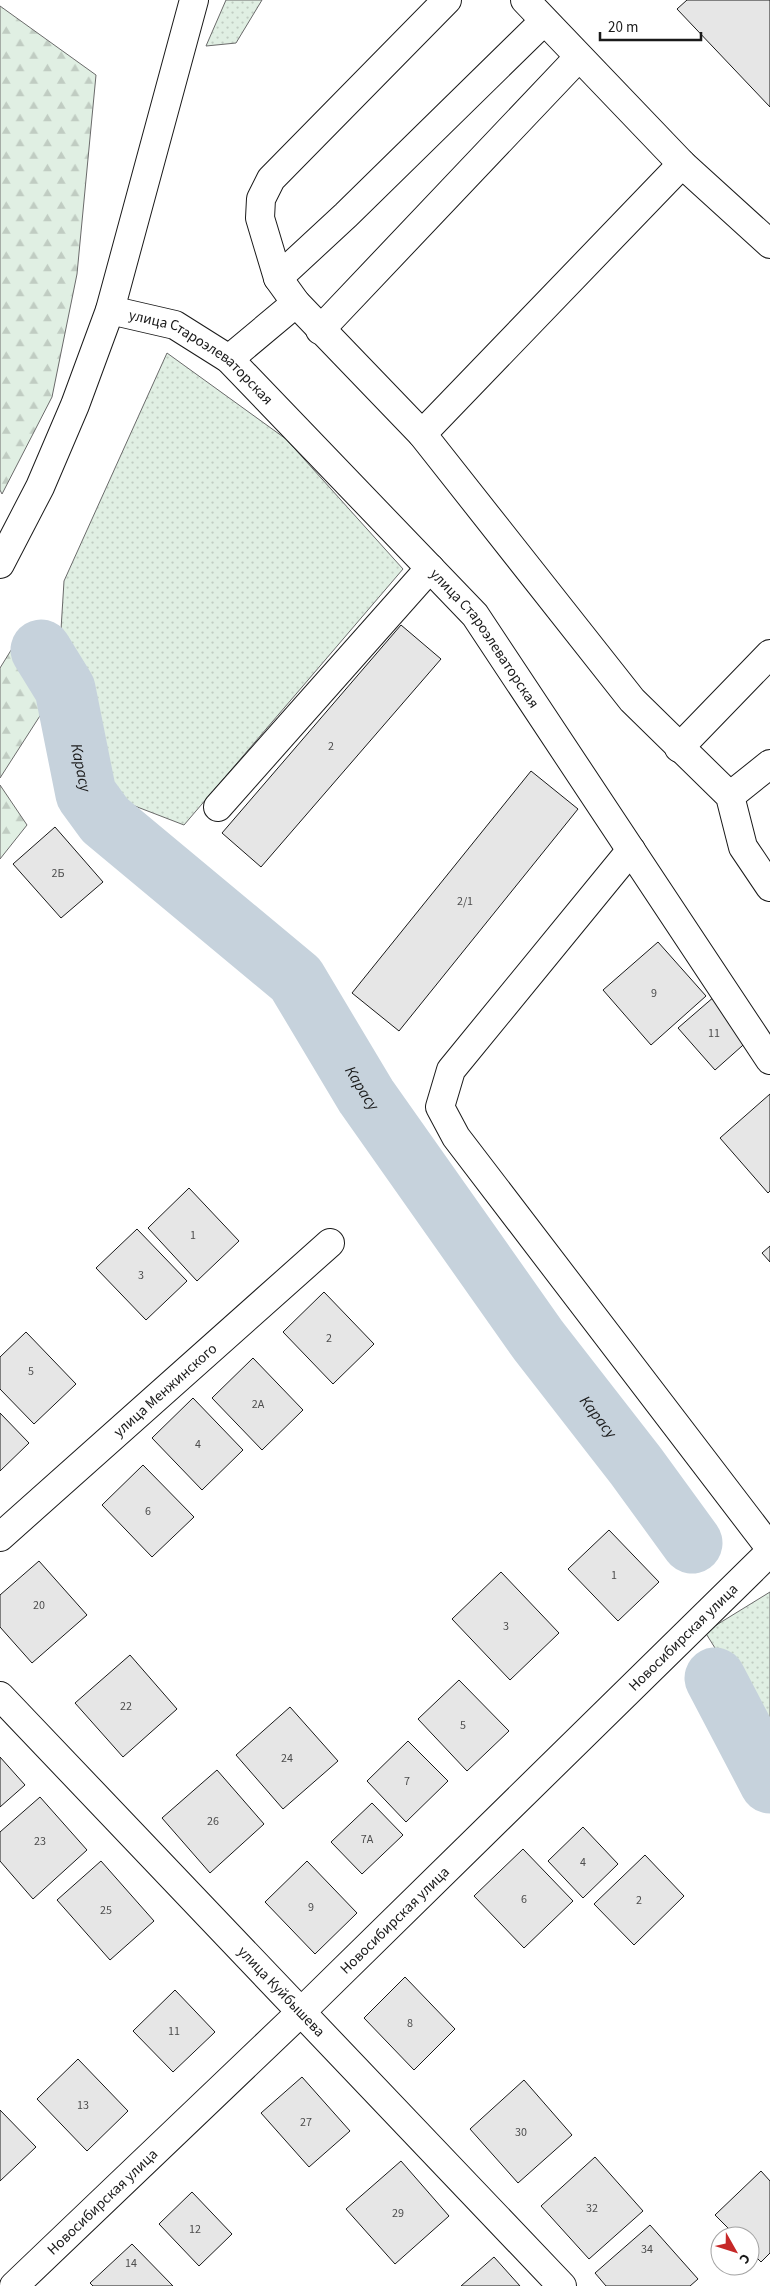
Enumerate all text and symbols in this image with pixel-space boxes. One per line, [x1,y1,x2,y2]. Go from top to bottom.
scale bar [600,10,701,42]
text: 20 m [608,17,638,38]
street label: улица Староэлеваторская [127,304,278,409]
street label: улица Староэлеваторская [425,564,544,712]
house number: 2 [328,738,334,755]
water label: Карасу [65,742,96,795]
house number: 2Б [52,865,64,882]
house number: 2/1 [457,893,473,910]
house number: 9 [651,985,657,1002]
house number: 11 [708,1025,720,1042]
water label: Карасу [339,1062,384,1116]
house number: 1 [190,1227,196,1244]
house number: 3 [138,1267,144,1284]
house number: 2 [326,1330,332,1347]
street label: улица Менжинского [109,1338,221,1442]
house number: 5 [28,1363,34,1380]
water label: Карасу [574,1391,622,1444]
house number: 2А [252,1396,265,1413]
house number: 4 [195,1436,201,1453]
house number: 6 [145,1503,151,1520]
house number: 1 [611,1567,617,1584]
street label: Новосибирская улица [624,1579,742,1696]
house number: 20 [33,1597,45,1614]
house number: 3 [503,1618,509,1635]
house number: 22 [120,1698,132,1715]
house number: 5 [460,1717,466,1734]
house number: 24 [281,1750,293,1767]
house number: 7 [404,1773,410,1790]
house number: 26 [207,1813,219,1830]
house number: 7А [361,1831,374,1848]
house number: 23 [34,1833,46,1850]
house number: 4 [580,1854,586,1871]
street label: Новосибирская улица [335,1862,454,1979]
house number: 6 [521,1891,527,1908]
house number: 2 [636,1892,642,1909]
house number: 9 [308,1899,314,1916]
house number: 25 [100,1902,112,1919]
street label: улица Куйбышева [233,1941,330,2042]
house number: 8 [407,2015,413,2032]
house number: 11 [168,2023,180,2040]
house number: 13 [77,2097,89,2114]
house number: 27 [300,2114,312,2131]
house number: 30 [515,2124,527,2141]
street label: Новосибирская улица [42,2144,162,2260]
house number: 32 [586,2200,598,2217]
house number: 29 [392,2205,404,2222]
house number: 12 [189,2221,201,2238]
north arrow [710,2226,760,2276]
house number: 34 [641,2241,653,2258]
text: С [734,2249,755,2268]
house number: 14 [125,2255,137,2272]

